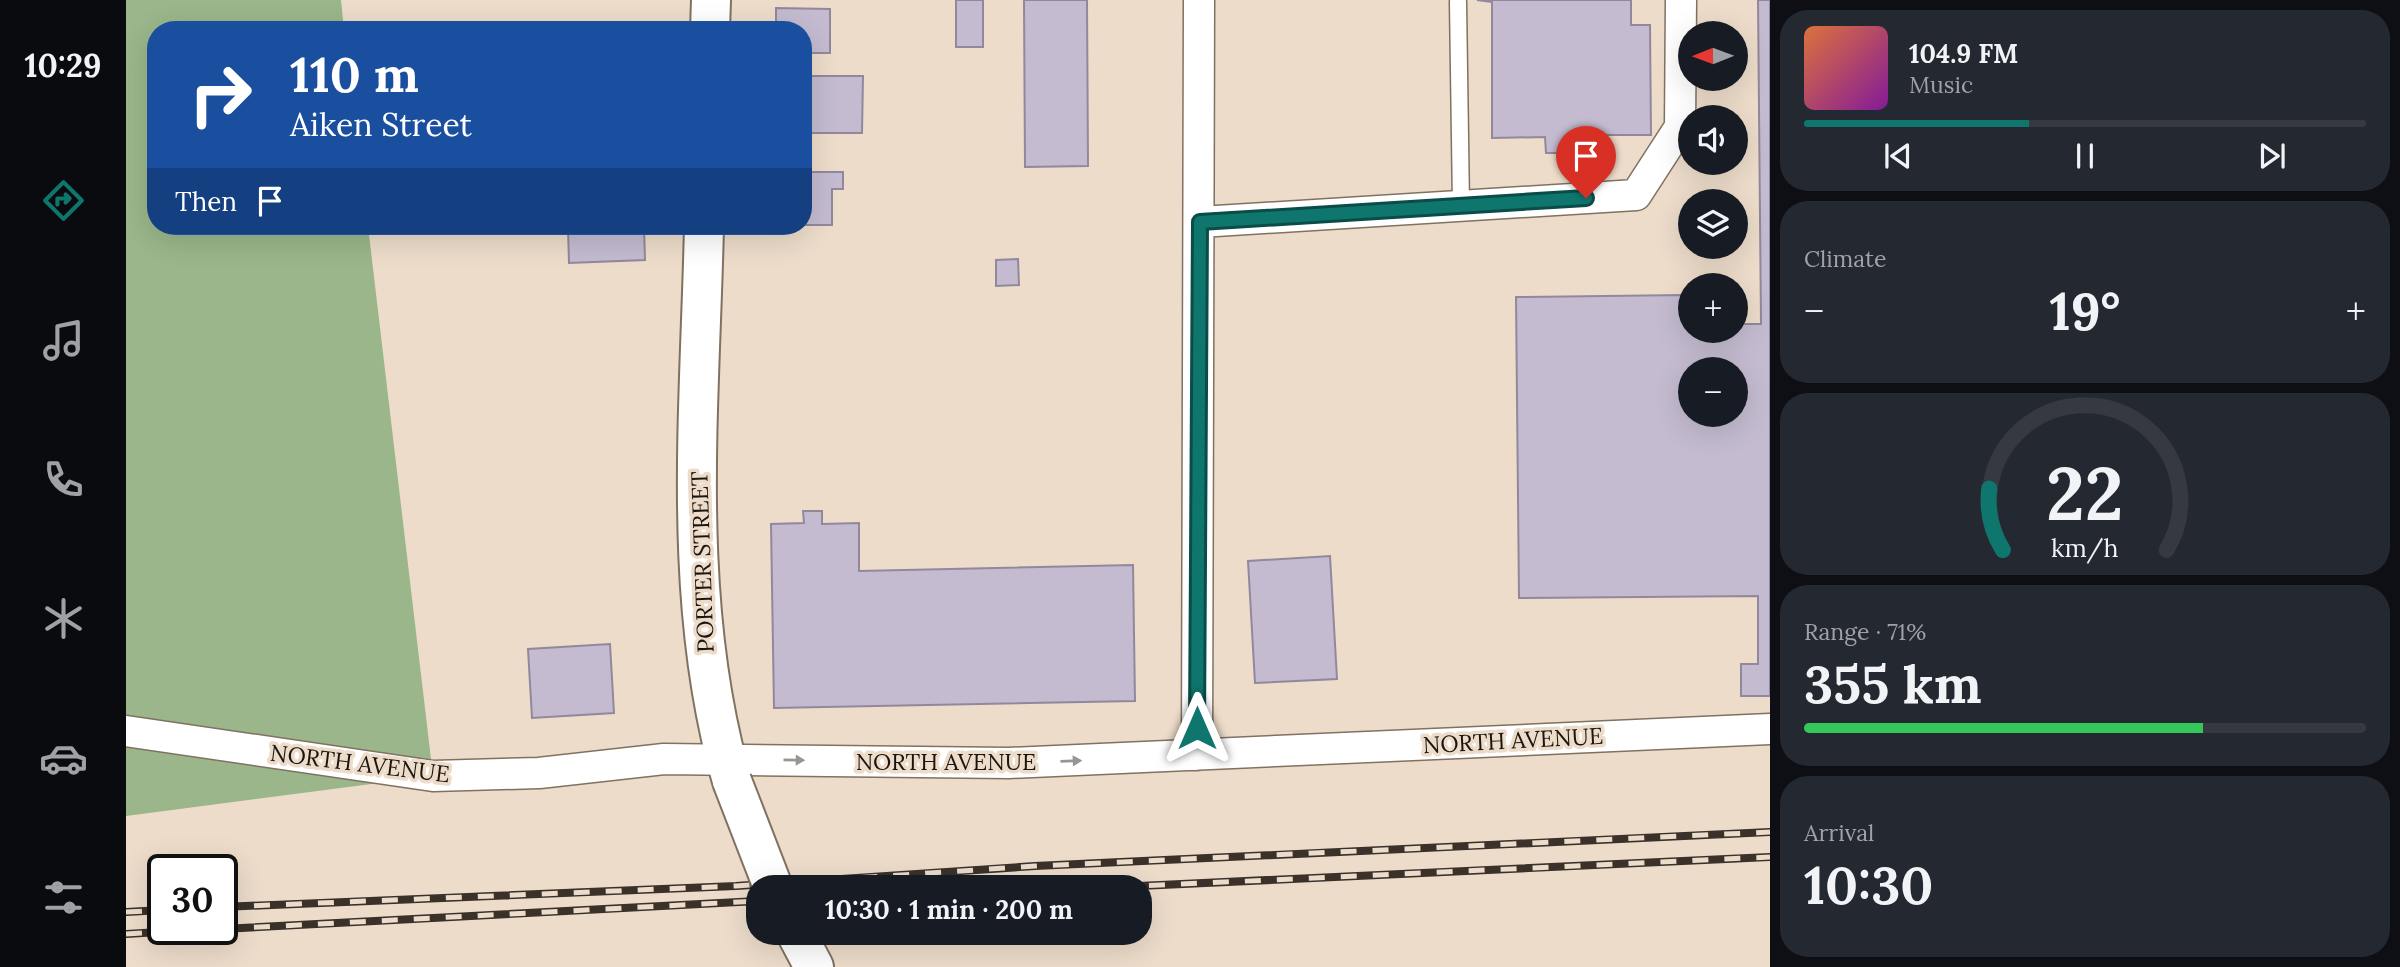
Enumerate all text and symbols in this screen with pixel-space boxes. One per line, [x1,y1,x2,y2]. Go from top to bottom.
north arrow [1678,21,1748,91]
map controls [1678,21,1748,427]
text: 104.9 FM [1909,37,2018,70]
text: 110 m [290,43,419,105]
text: 10:29 [25,45,101,86]
icon: right [175,49,266,140]
text: Music [1909,70,1973,99]
text: Aiken Street [290,104,472,145]
button: sound [1678,105,1748,175]
pin [1556,126,1616,198]
icon: arrive [1567,137,1605,175]
icon: previous [1879,137,1917,175]
icon: pause [2066,137,2104,175]
icon: next [2253,137,2291,175]
icon: directions [39,176,88,225]
icon: arrive [251,182,289,220]
text: Then [175,185,237,218]
button: layers [1678,189,1748,259]
text: Climate [1804,244,1886,273]
button: + [1678,273,1748,343]
text: 19° [2050,278,2120,344]
text: − [1804,287,1824,335]
text: + [2346,287,2366,335]
icon: music [39,316,88,365]
button: − [1678,357,1748,427]
text: 22 [2046,447,2124,540]
icon: phone [39,455,88,504]
street label: PORTER STREET [684,471,720,653]
text: km/h [2051,531,2119,563]
icon: climate [39,594,88,643]
text: Range · 71% [1804,617,1926,646]
text: 355 km [1804,651,1982,717]
position arrow [1160,691,1234,765]
street label: NORTH AVENUE [1422,721,1604,759]
icon: car [39,734,88,783]
street label: NORTH AVENUE [269,738,451,788]
street label: NORTH AVENUE [856,747,1036,776]
one-way arrow [784,754,806,766]
one-way arrow [1060,755,1082,766]
text: Arrival [1804,818,1874,847]
text: 10:30 [1804,852,1933,918]
speed limit sign: 30 [147,854,238,945]
icon: filters [39,873,88,922]
text: 10:30 · 1 min · 200 m [825,893,1073,926]

